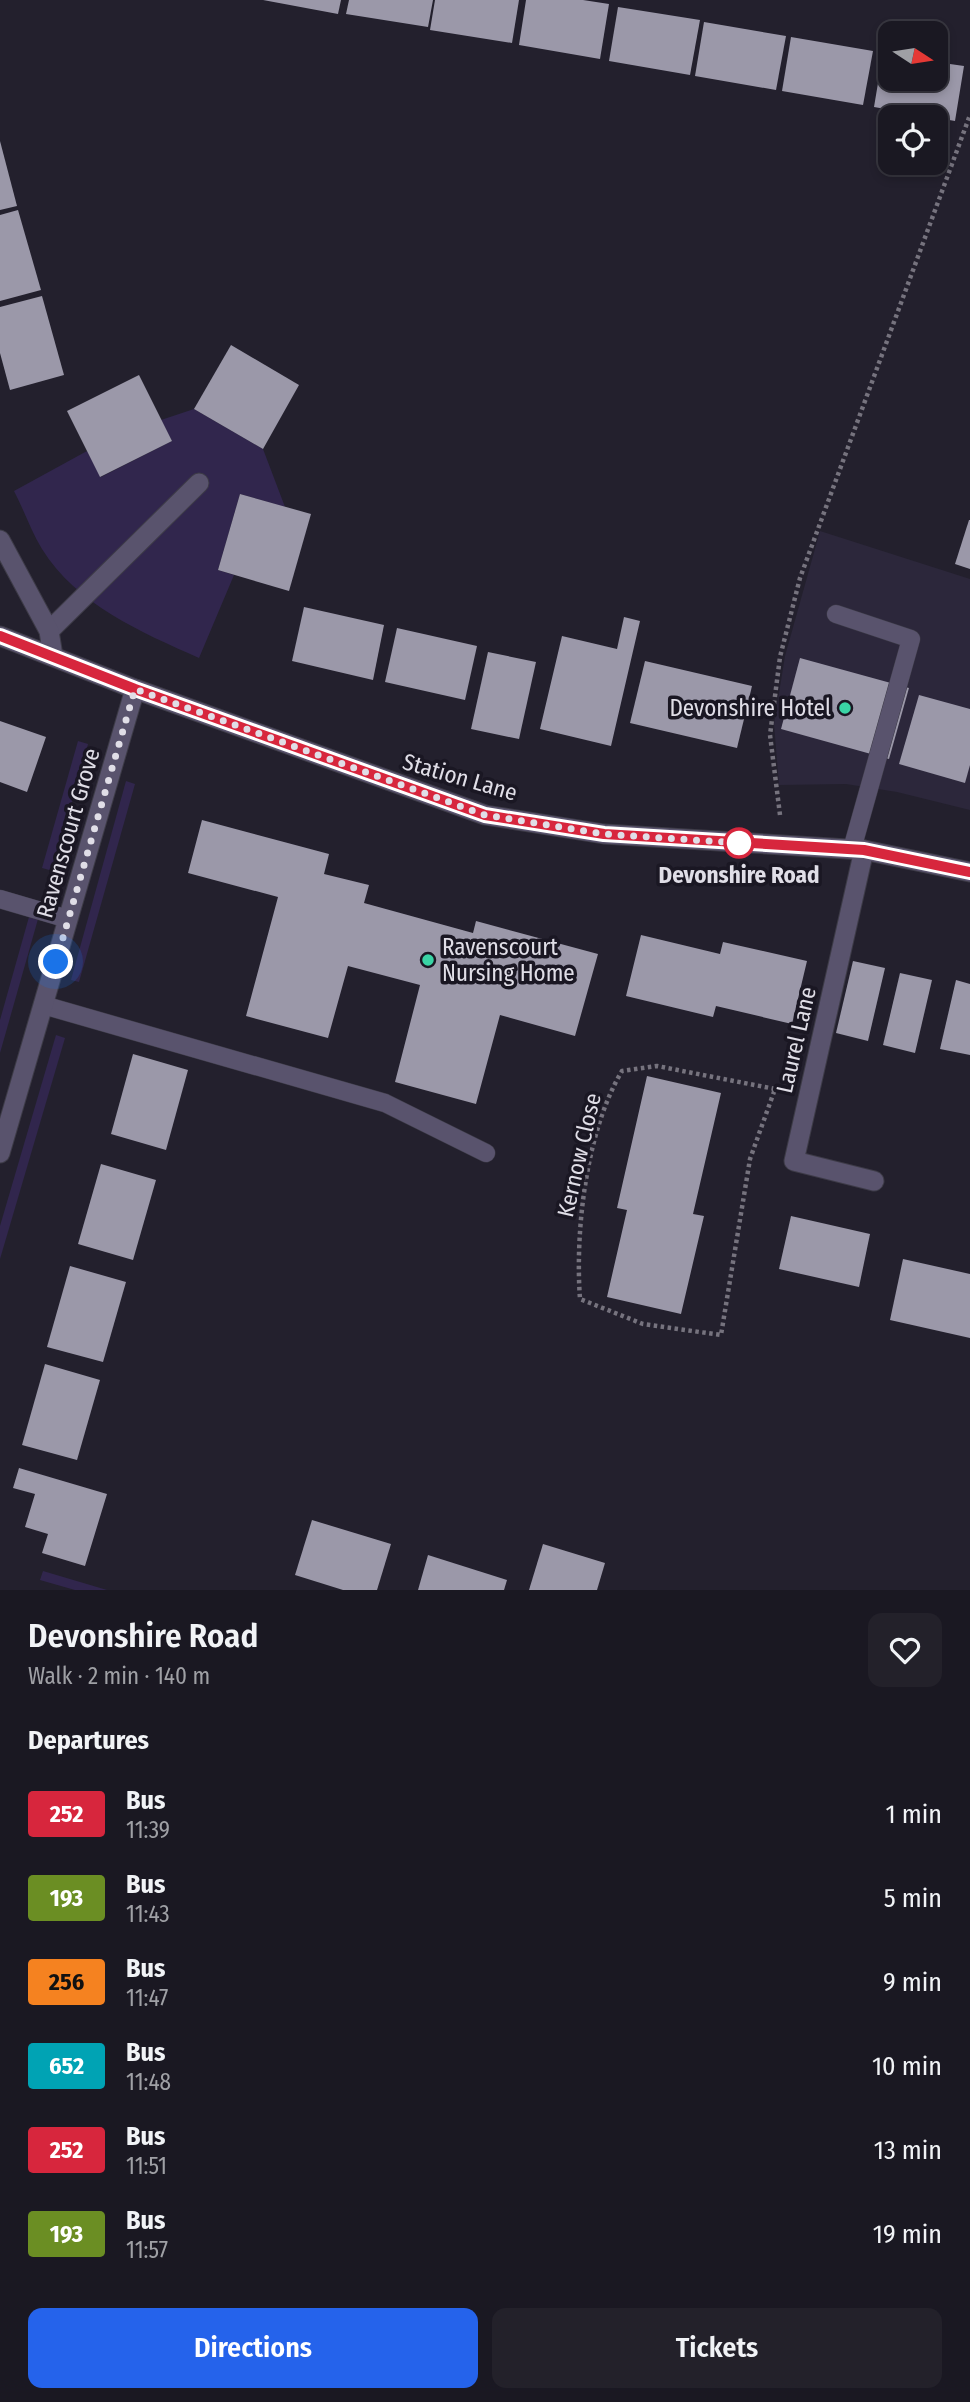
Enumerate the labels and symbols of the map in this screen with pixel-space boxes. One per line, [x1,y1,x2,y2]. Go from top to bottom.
north arrow [878,21,948,91]
place label: Devonshire Hotel [669,694,831,722]
marker: Devonshire Hotel [837,700,853,716]
street label: Ravenscourt Grove [30,745,106,921]
street label: Station Lane [400,747,520,807]
marker: Devonshire Road [724,828,754,858]
place label: Devonshire Road [658,861,820,889]
place label: Ravenscourt Nursing Home [442,933,575,987]
your location [38,944,73,979]
marker: Ravenscourt Nursing Home [420,952,436,968]
street label: Laurel Lane [770,984,822,1096]
street label: Kernow Close [551,1090,607,1220]

